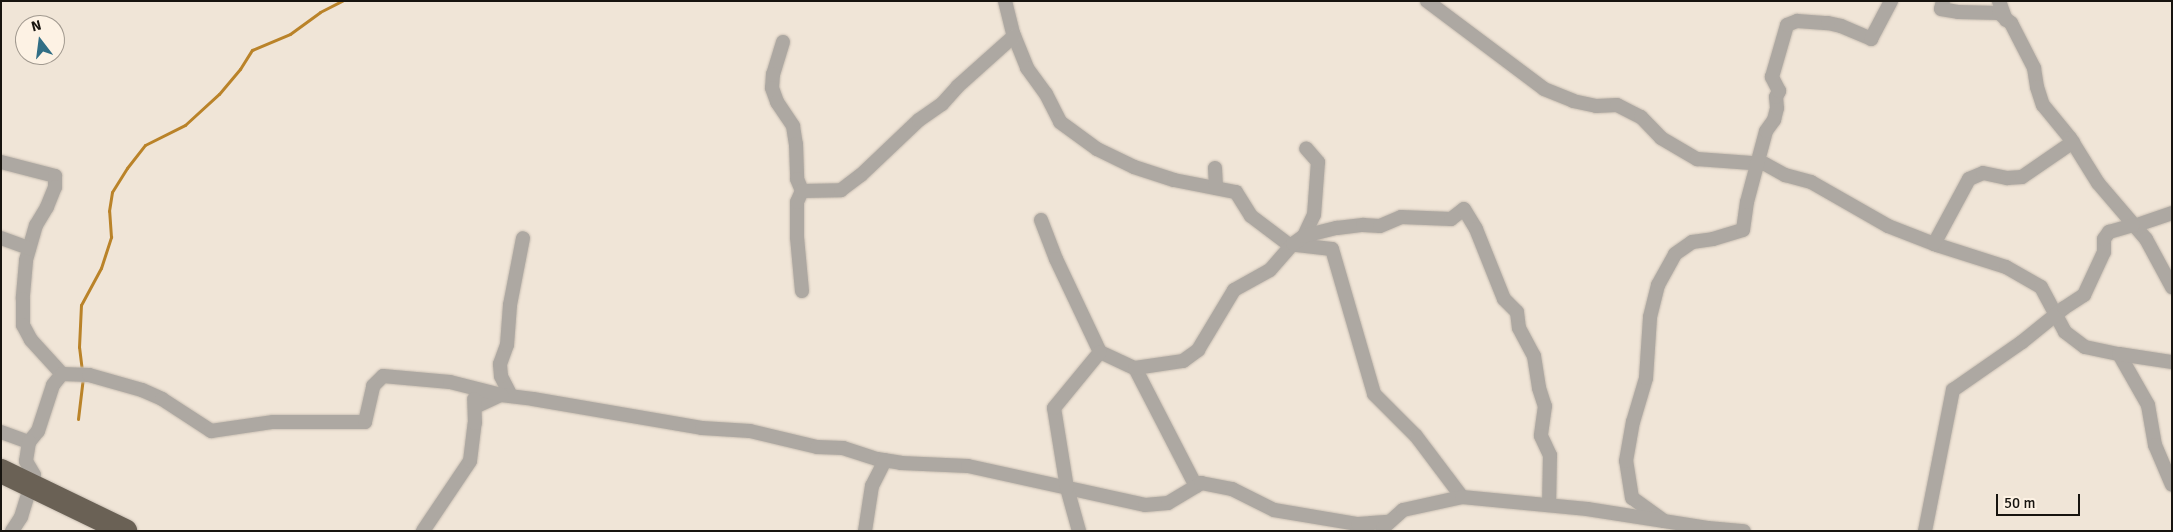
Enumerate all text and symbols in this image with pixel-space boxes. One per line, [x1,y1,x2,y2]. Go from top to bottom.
north arrow [15,15,65,65]
text: N [29,17,43,35]
scale bar [1998,484,2082,516]
text: 50 m [2004,494,2035,512]

